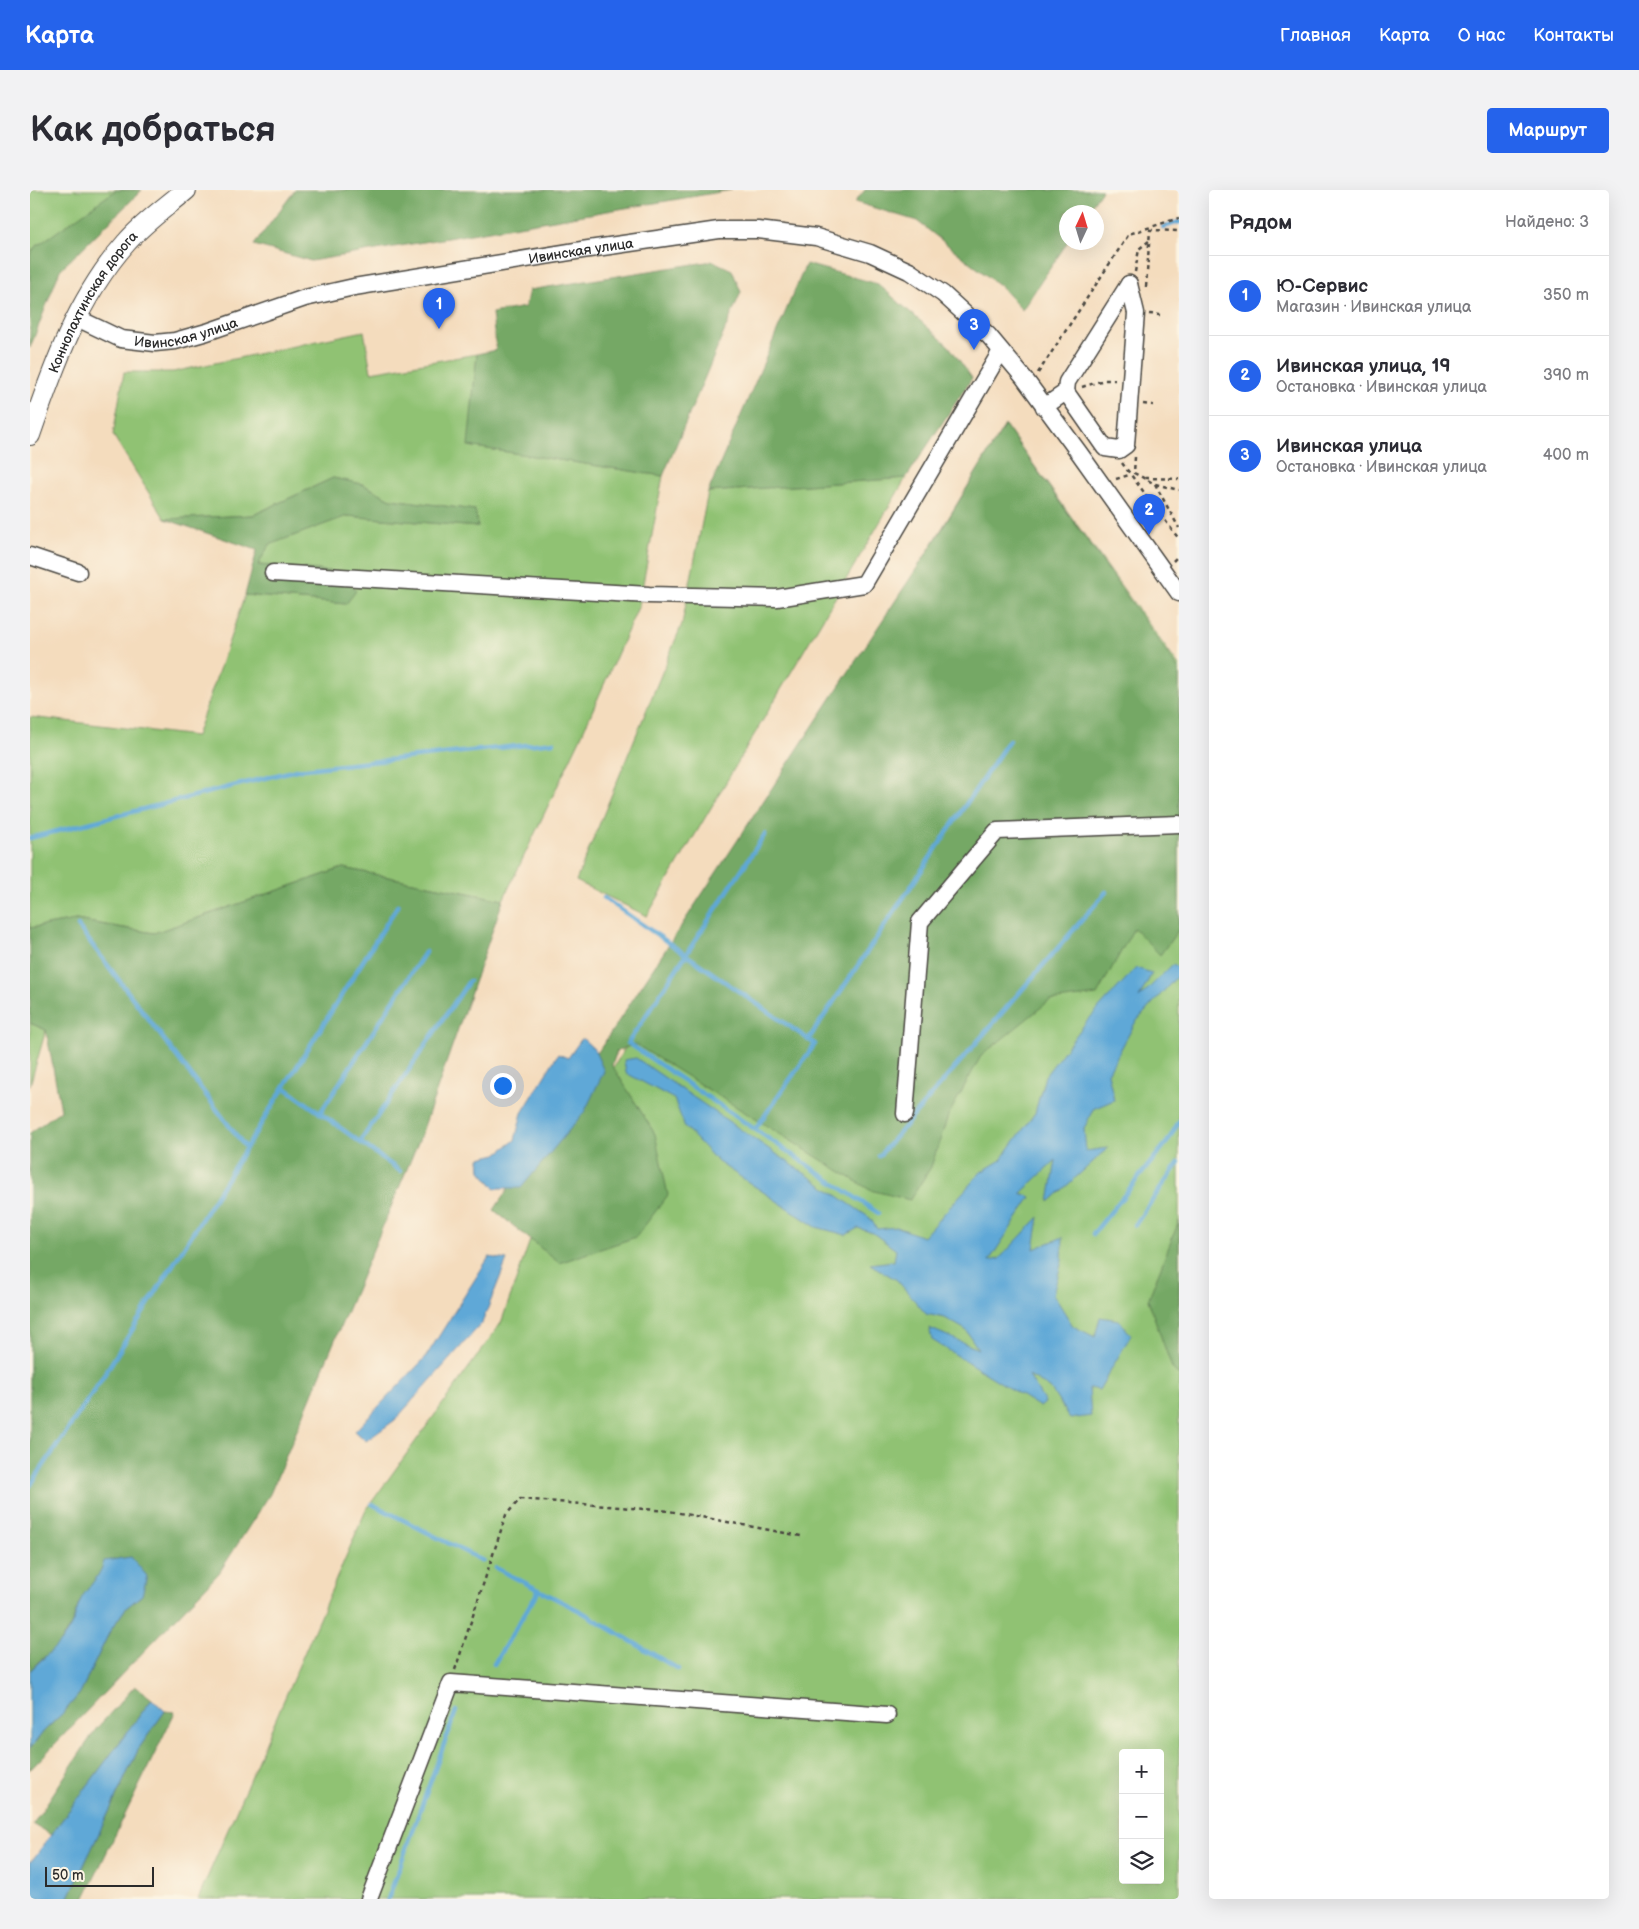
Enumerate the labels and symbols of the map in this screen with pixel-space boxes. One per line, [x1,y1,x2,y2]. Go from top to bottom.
north arrow [1059,205,1104,250]
street label: Коннолахтинская дорога [45,227,142,376]
street label: Ивинская улица [527,234,635,268]
pin: 1 [423,288,455,329]
pin: 3 [958,309,990,350]
street label: Ивинская улица [133,314,241,352]
pin: 2 [1133,494,1165,535]
your location [490,1073,516,1099]
scale bar [45,1864,154,1887]

